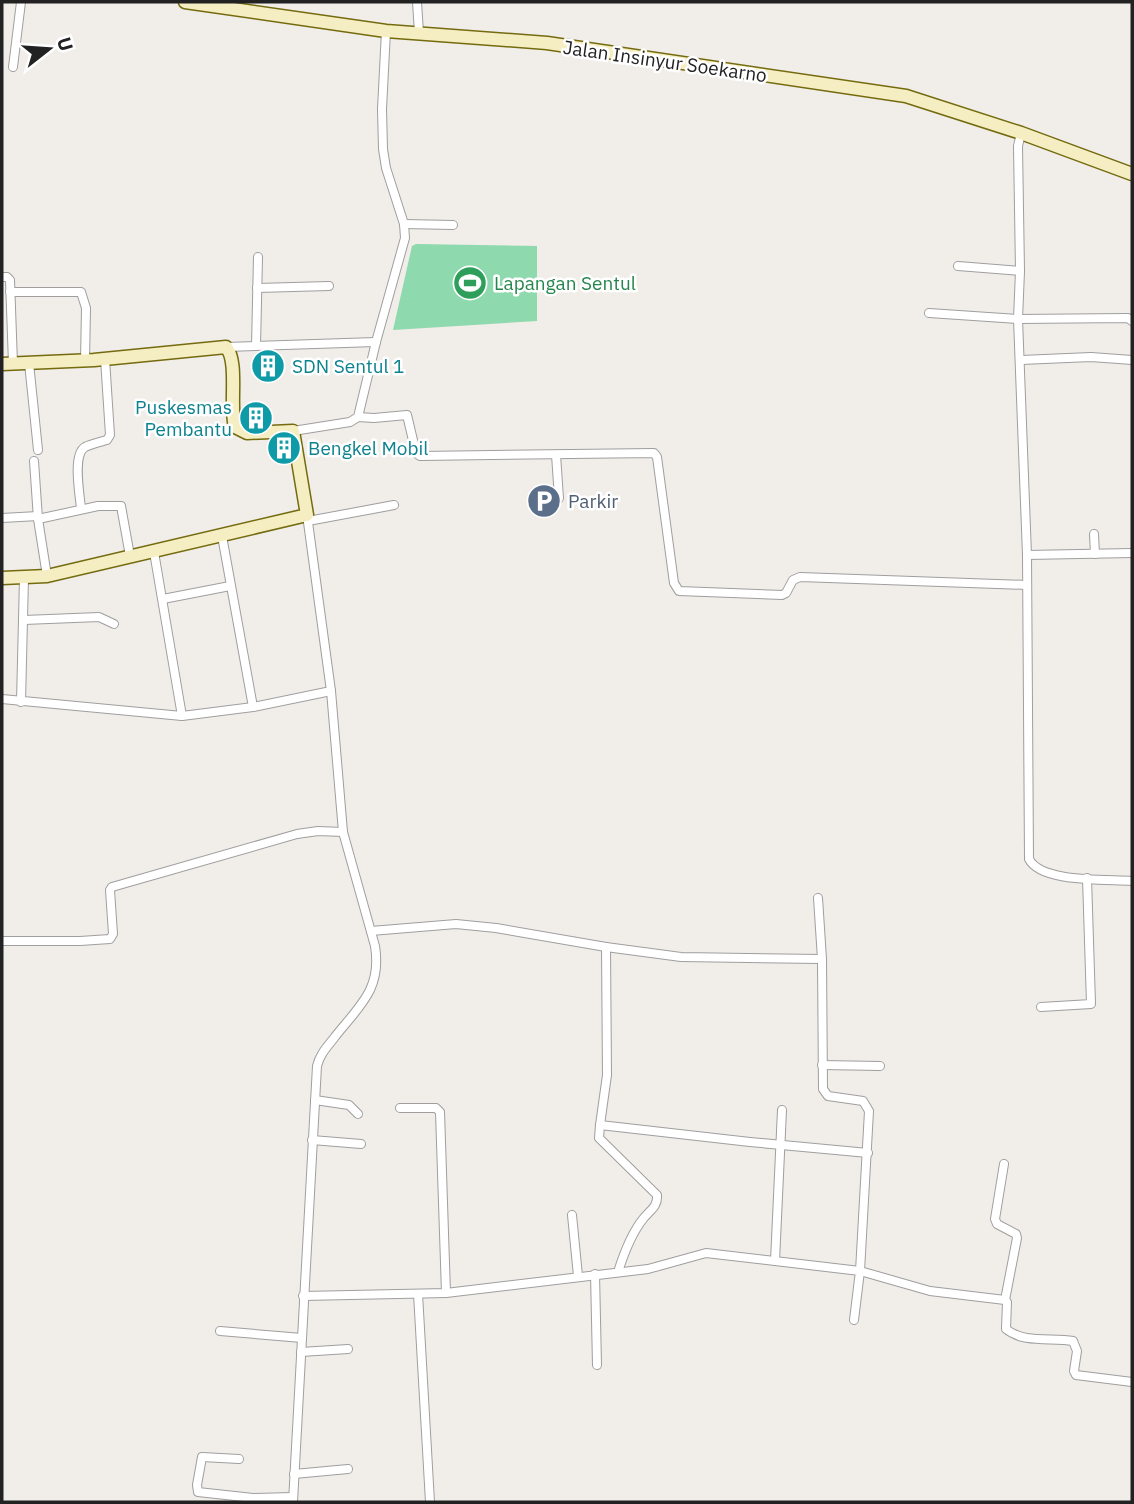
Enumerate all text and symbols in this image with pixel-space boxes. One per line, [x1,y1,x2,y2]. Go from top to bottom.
north arrow [14,14,84,84]
text: U [52,34,79,54]
street label: Jalan Insinyur Soekarno [561,35,769,87]
sports icon: Lapangan Sentul [451,264,489,302]
place label: Lapangan Sentul [494,271,636,295]
building icon: SDN Sentul 1 [249,347,287,385]
place label: SDN Sentul 1 [292,354,404,378]
place label: Puskesmas Pembantu [135,395,232,441]
building icon: Puskesmas Pembantu [237,399,275,437]
building icon: Bengkel Mobil [265,429,303,467]
place label: Bengkel Mobil [308,436,428,460]
parking icon: Parkir [525,482,563,520]
place label: Parkir [568,489,618,513]

